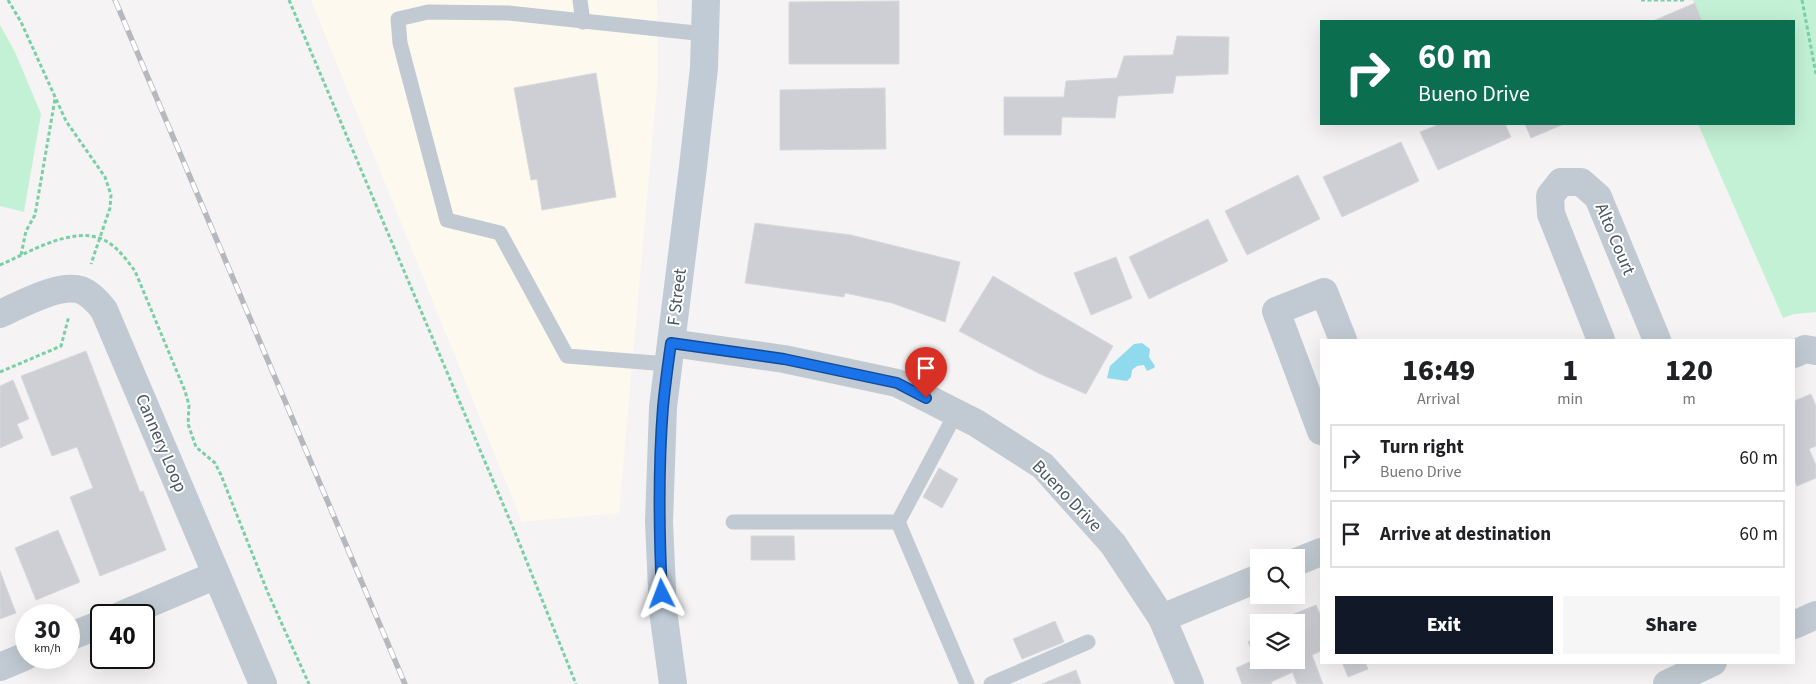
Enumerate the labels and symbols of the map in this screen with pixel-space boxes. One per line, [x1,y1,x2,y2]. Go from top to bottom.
street label: Alto Court [1589,199,1641,279]
street label: F Street [661,267,693,327]
pin [905,347,947,398]
street label: Cannery Loop [129,390,193,496]
street label: Bueno Drive [1026,454,1108,538]
position arrow [635,567,687,619]
speed limit sign: 40 [90,604,155,669]

